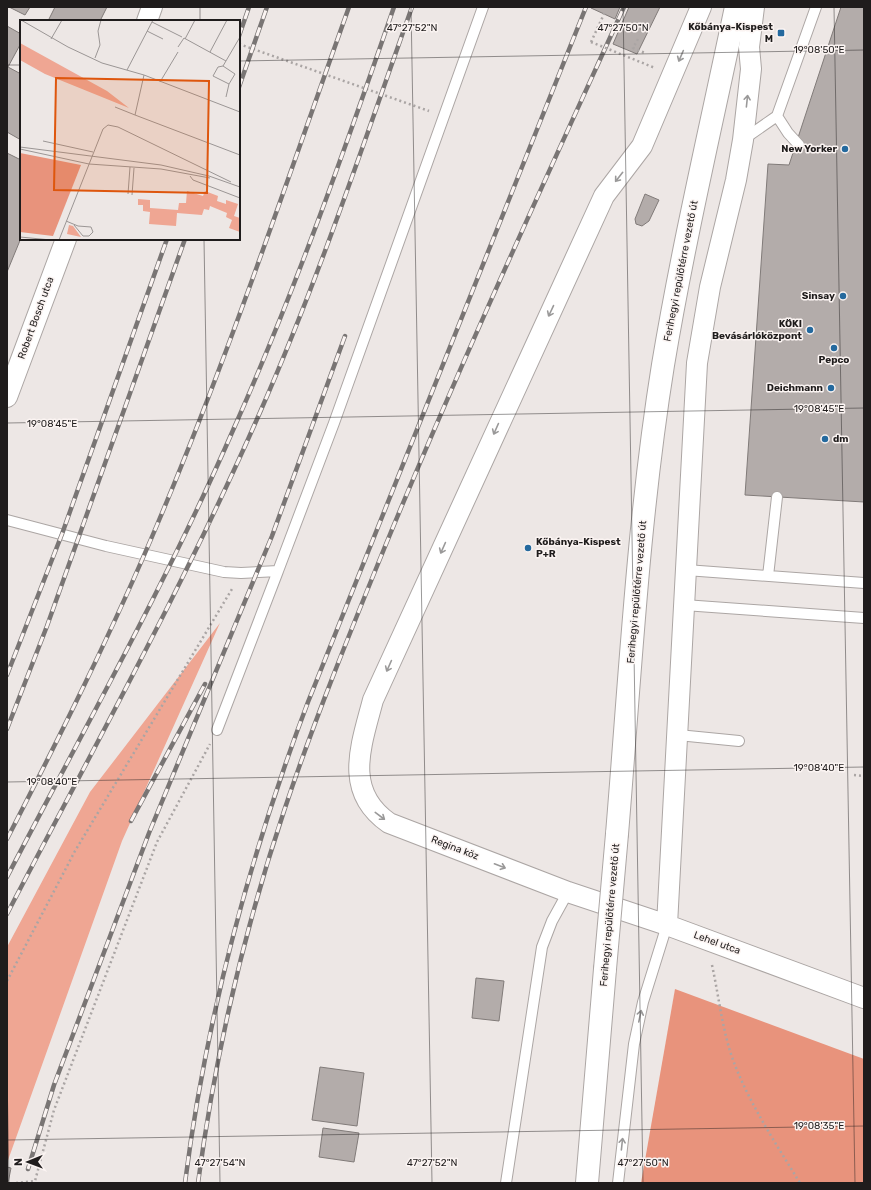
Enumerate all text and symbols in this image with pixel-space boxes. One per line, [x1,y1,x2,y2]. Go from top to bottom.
inset map [20,20,240,240]
place label: Kőbánya-Kispest M [688,21,773,45]
text: 47°27'52"N [387,22,437,34]
text: 47°27'50"N [597,22,649,34]
marker: Kőbánya-Kispest M [776,28,786,38]
text: 19°08'50"E [793,44,845,56]
one-way arrow [676,49,684,61]
one-way arrow [743,95,751,108]
place label: New Yorker [781,143,837,155]
marker: New Yorker [840,144,850,154]
one-way arrow [614,171,623,182]
street label: Ferihegyi repülőtérre vezető út [661,199,701,343]
street label: Robert Bosch utca [16,275,56,361]
place label: Sinsay [802,290,835,302]
marker: Sinsay [838,291,848,301]
one-way arrow [547,305,554,317]
place label: KÖKI Bevásárlóközpont [712,318,802,342]
marker: KÖKI Bevásárlóközpont [805,325,815,335]
marker: Pepco [829,343,839,353]
place label: Pepco [819,354,849,366]
place label: Deichmann [767,382,823,394]
marker: Deichmann [826,383,836,393]
text: 19°08'45"E [794,403,844,415]
text: 19°08'45"E [27,418,77,430]
one-way arrow [492,423,500,435]
place label: dm [833,433,848,445]
marker: dm [820,434,830,444]
street label: Ferihegyi repülőtérre vezető út [625,520,649,664]
place label: Kőbánya-Kispest P+R [536,536,621,560]
one-way arrow [439,541,446,553]
marker: Kőbánya-Kispest P+R [523,543,533,553]
one-way arrow [385,660,392,672]
text: 19°08'40"E [794,762,844,774]
text: 19°08'40"E [27,776,77,788]
one-way arrow [374,812,385,820]
street label: Regina köz [429,833,481,863]
street label: Ferihegyi repülőtérre vezető út [598,843,622,987]
one-way arrow [493,862,505,870]
street label: Lehel utca [692,929,742,957]
one-way arrow [637,1010,645,1023]
text: 19°08'35"E [794,1120,844,1132]
one-way arrow [618,1138,626,1151]
north arrow [8,1142,48,1182]
text: 47°27'54"N [195,1157,245,1169]
text: 47°27'52"N [407,1157,457,1169]
text: 47°27'50"N [617,1157,669,1169]
text: N [12,1158,25,1166]

